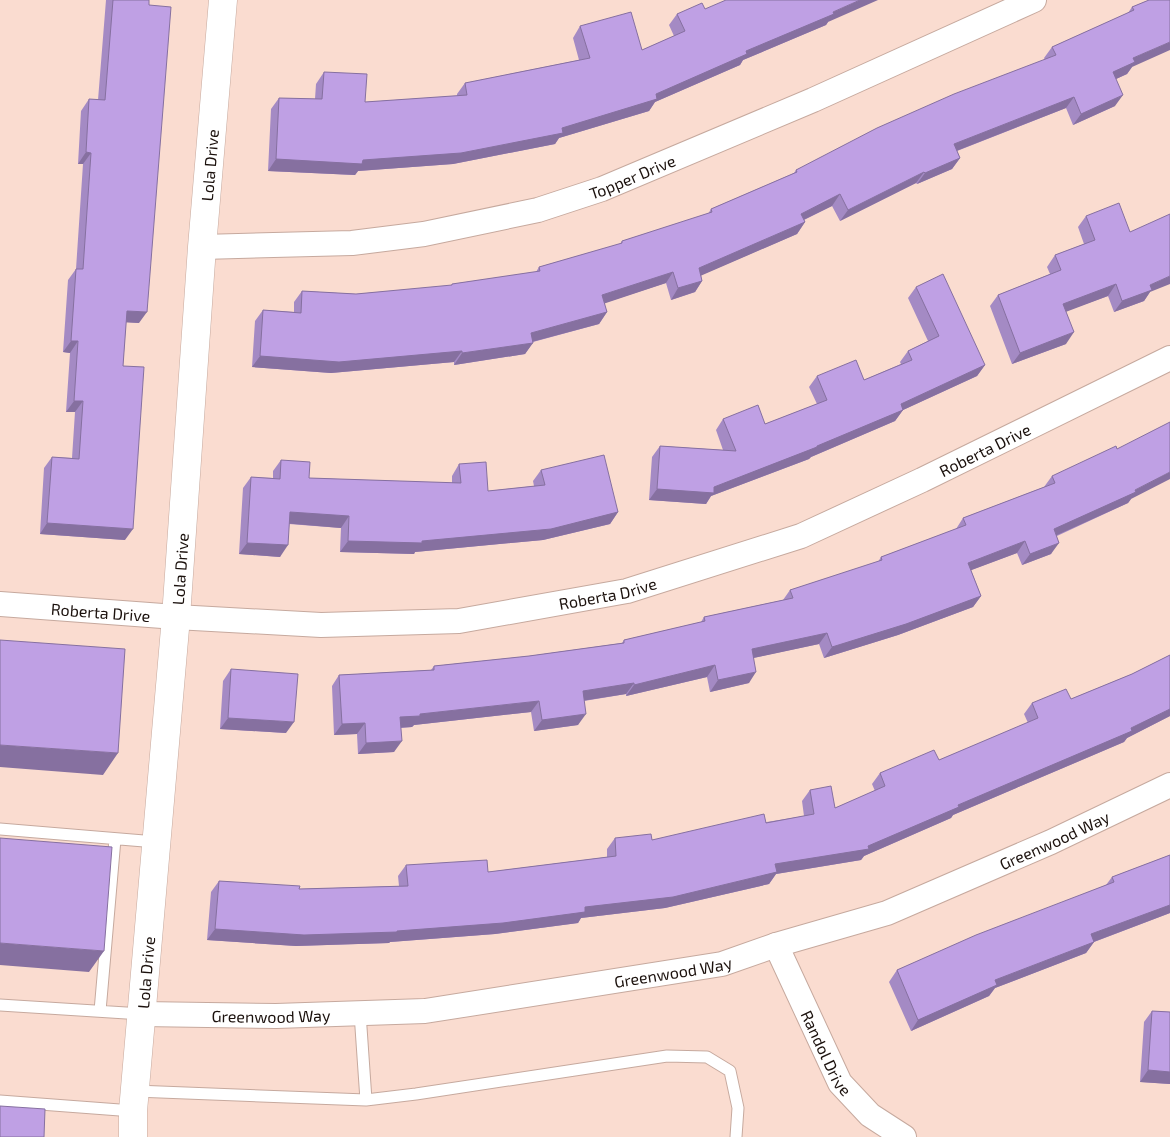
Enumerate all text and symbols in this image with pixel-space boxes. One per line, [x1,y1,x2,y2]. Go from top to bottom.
street label: Lola Drive [196,128,221,202]
street label: Topper Drive [587,150,678,202]
street label: Roberta Drive [936,419,1033,480]
street label: Lola Drive [167,532,191,606]
street label: Roberta Drive [557,573,659,613]
street label: Roberta Drive [50,598,151,625]
street label: Greenwood Way [996,806,1113,873]
street label: Lola Drive [132,936,158,1009]
street label: Greenwood Way [613,952,735,990]
street label: Greenwood Way [211,1005,331,1026]
street label: Randol Drive [798,1007,856,1099]

